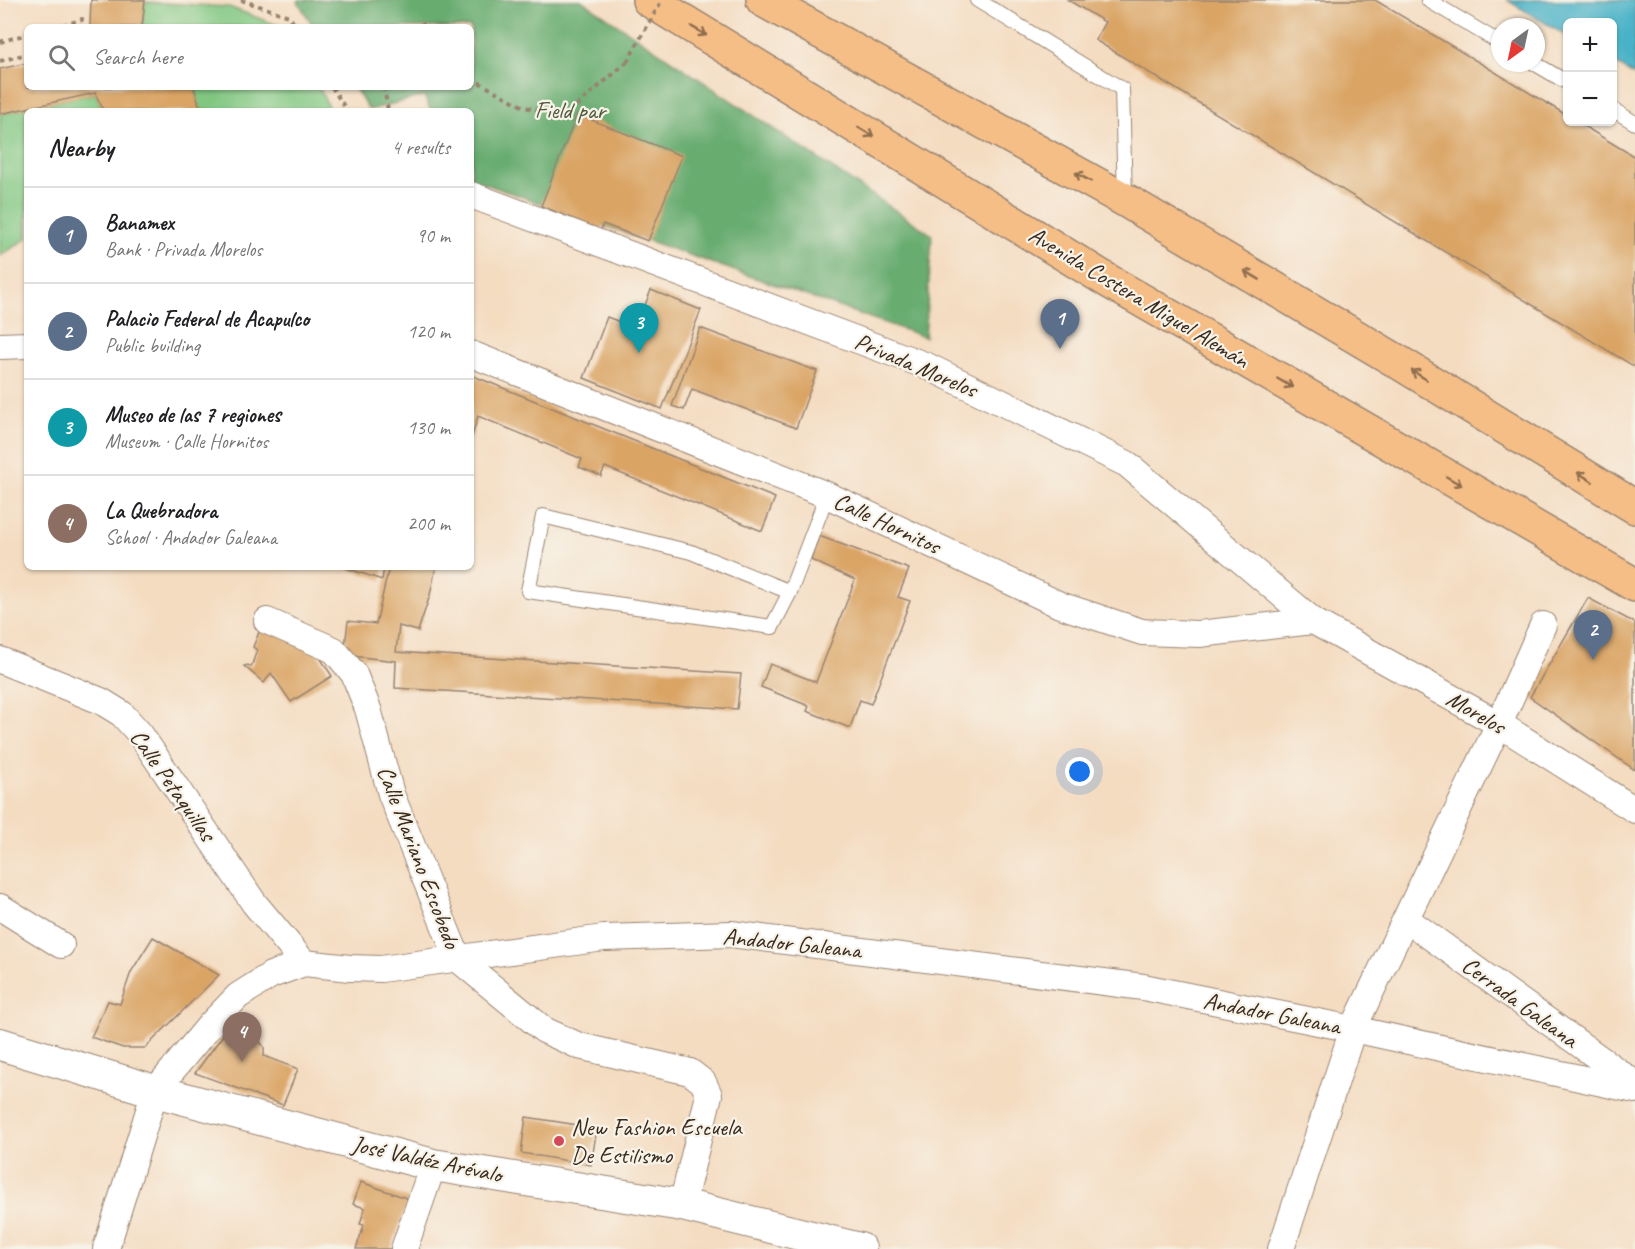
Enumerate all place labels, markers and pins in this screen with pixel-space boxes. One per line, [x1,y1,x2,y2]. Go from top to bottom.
pin: 1 [1040,300,1080,349]
pin: 3 [620,304,658,353]
pin: 2 [1574,610,1612,660]
pin: 4 [222,1012,262,1062]
place label: New Fashion Escuela De Estilismo [571,1112,743,1170]
marker: New Fashion Escuela De Estilismo [552,1134,566,1148]

